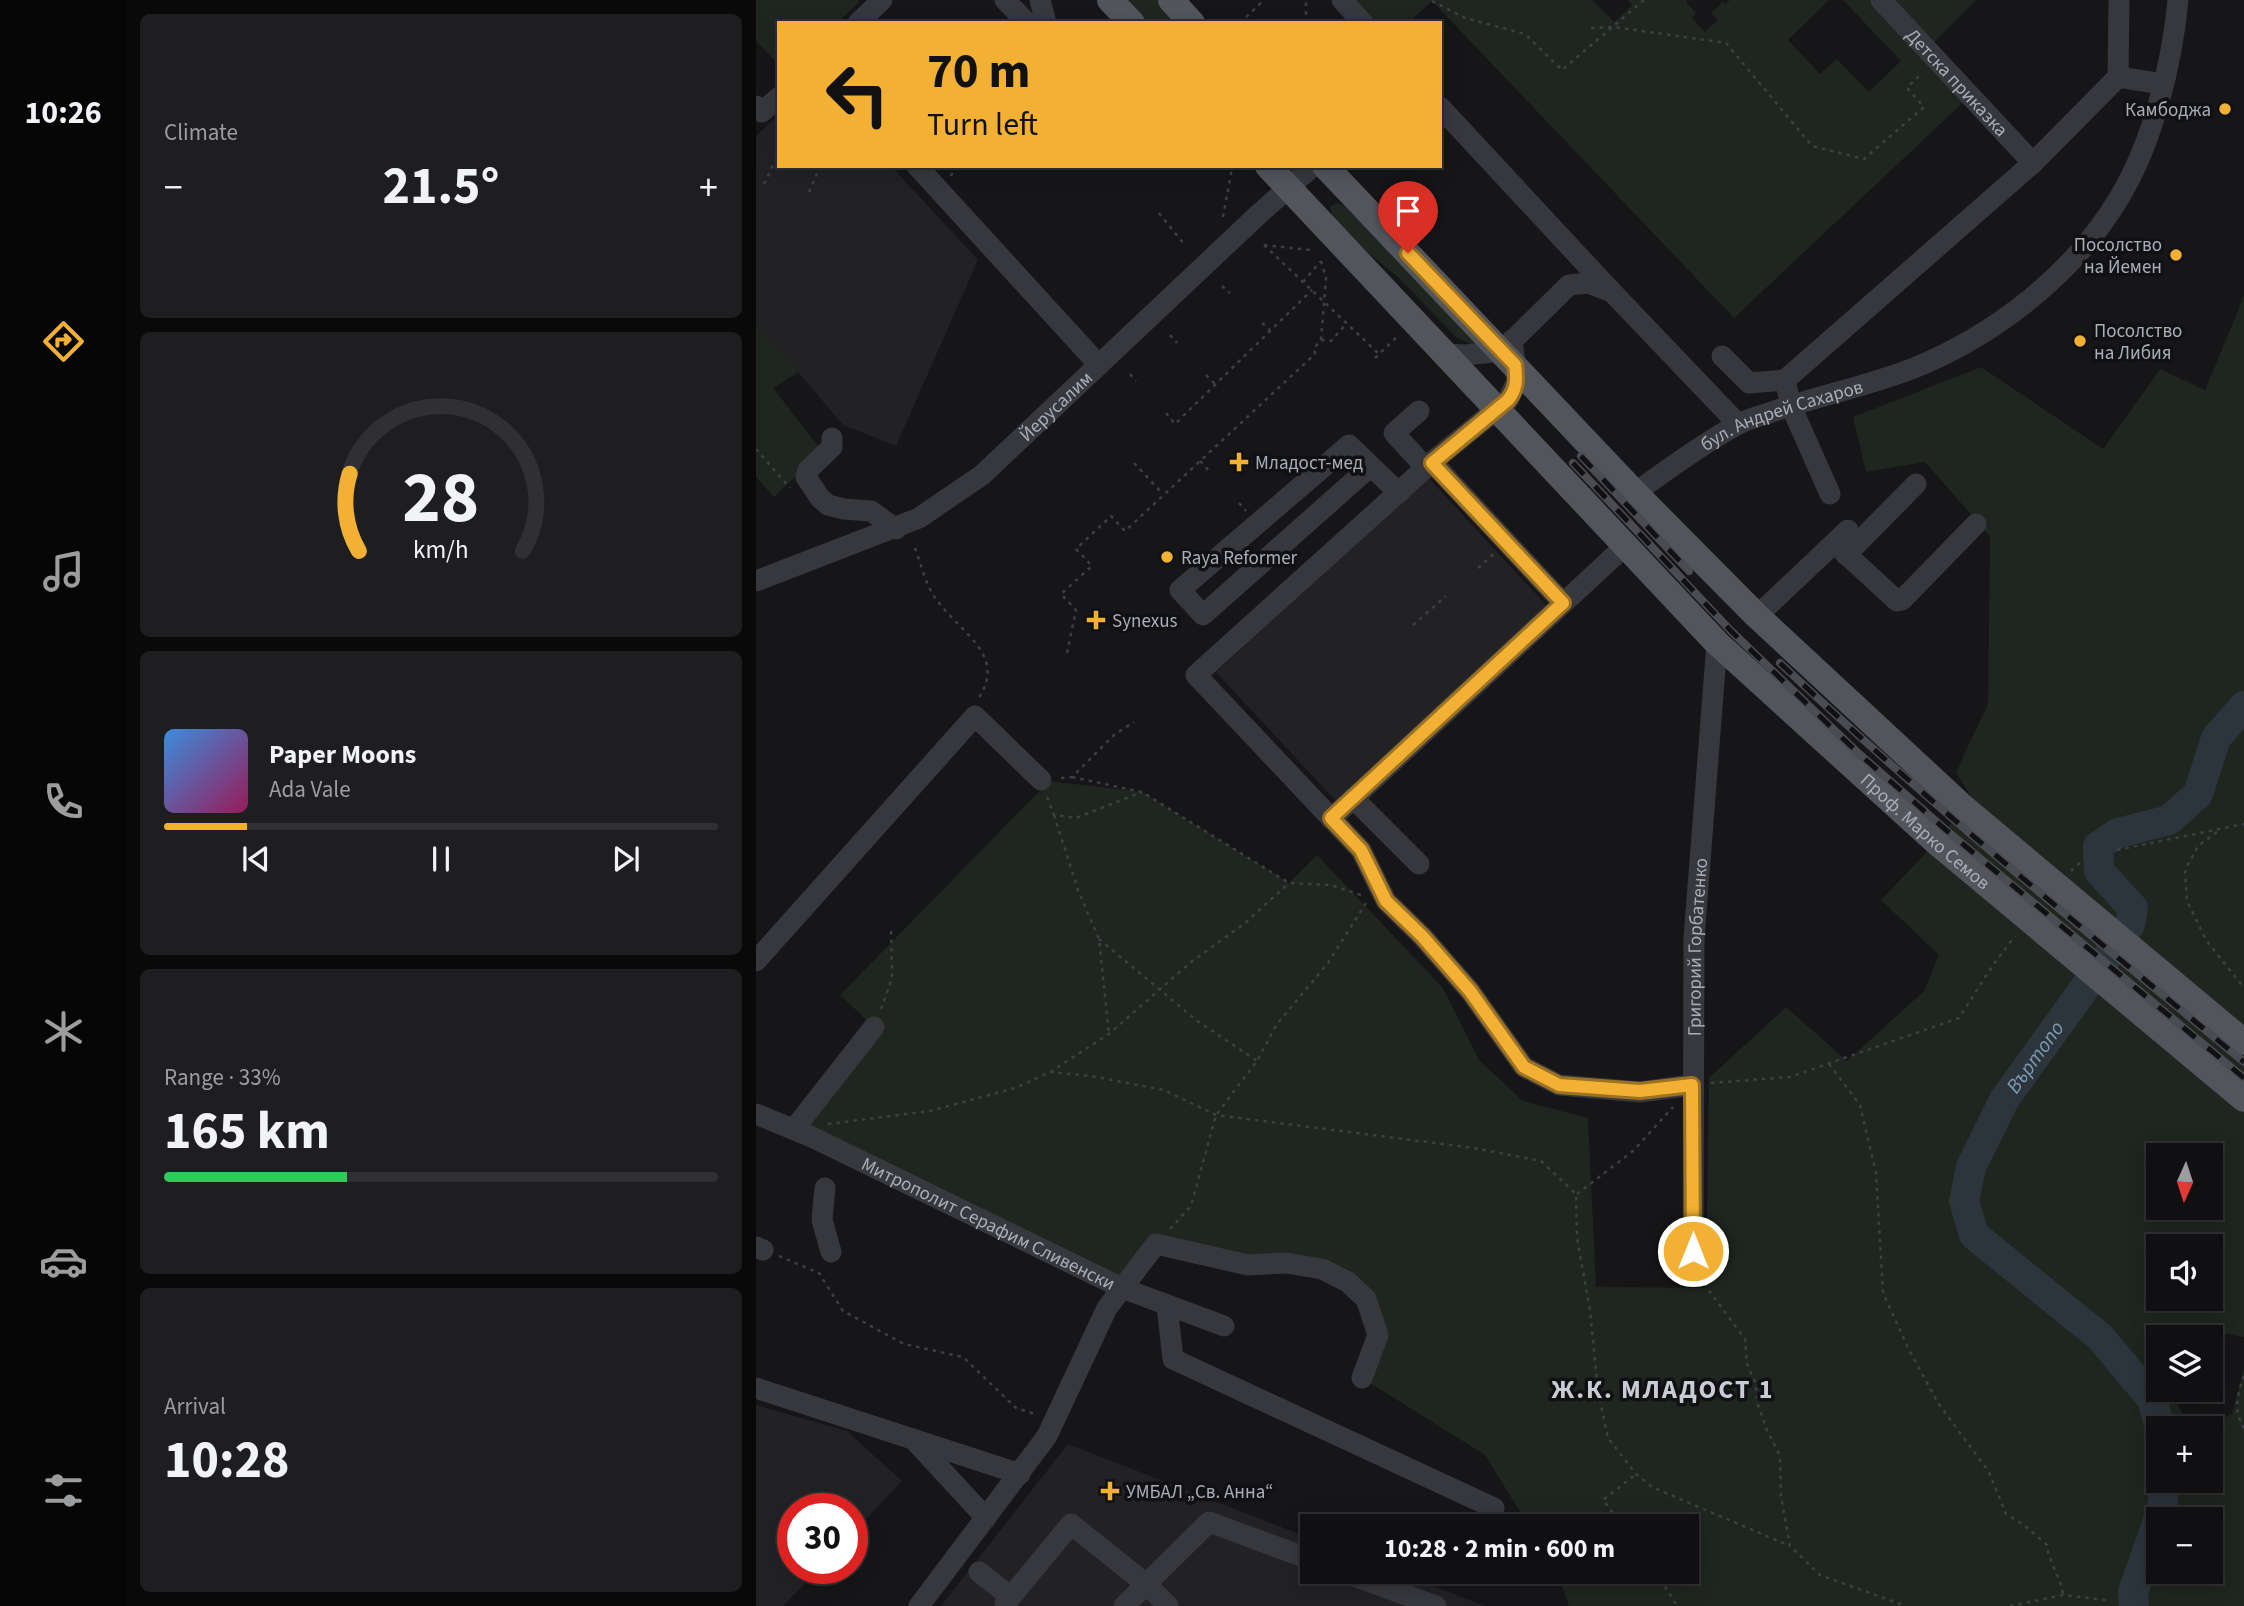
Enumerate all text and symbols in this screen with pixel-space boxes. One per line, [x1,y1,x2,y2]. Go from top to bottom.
street label: Детска приказка [1899,23,2014,143]
text: 70 m [927,37,1031,107]
icon: left [812,49,903,140]
text: 10:26 [24,90,102,136]
place label: Камбоджа [2125,97,2211,124]
marker: Камбоджа [2217,101,2233,117]
text: Turn left [927,102,1038,148]
text: Climate [164,116,238,149]
text: 21.5° [383,150,499,224]
text: − [164,161,183,215]
text: + [699,161,718,215]
pin [1378,181,1438,253]
icon: arrive [1389,192,1427,230]
place label: Посолство на Йемен [2074,232,2162,281]
marker: Посолство на Йемен [2168,247,2184,263]
icon: directions [39,317,88,366]
place label: Посолство на Либия [2094,318,2182,367]
marker: Посолство на Либия [2072,333,2088,349]
street label: Йерусалим [1014,365,1099,448]
street label: бул. Андрей Сахаров [1696,374,1866,459]
text: 28 [403,446,479,550]
place label: Младост-мед [1255,450,1363,477]
marker: Младост-мед [1229,452,1249,472]
text: km/h [413,531,469,567]
place label: Raya Reformer [1181,545,1298,572]
icon: music [39,547,88,596]
marker: Raya Reformer [1159,549,1175,565]
place label: Synexus [1112,608,1178,635]
marker: Synexus [1086,610,1106,630]
text: Paper Moons [269,736,416,773]
street label: Проф. Марко Семов [1854,768,1996,897]
text: Ada Vale [269,773,351,806]
icon: phone [39,777,88,826]
icon: previous [237,840,275,878]
icon: pause [422,840,460,878]
icon: next [607,840,645,878]
street label: Григорий Горбатенко [1682,857,1715,1036]
icon: climate [39,1007,88,1056]
water label: Въртопо [1999,1015,2071,1099]
text: Range · 33% [164,1061,281,1094]
text: 165 km [164,1095,330,1169]
north arrow [2146,1143,2222,1220]
map controls [2146,1143,2223,1584]
street label: Митрополит Серафим Сливенски [856,1151,1119,1298]
position arrow [1656,1214,1730,1288]
button: sound [2146,1234,2223,1311]
icon: car [39,1237,88,1286]
button: layers [2146,1325,2223,1402]
district label: Ж.К. МЛАДОСТ 1 [1552,1371,1774,1408]
text: Arrival [164,1390,226,1423]
button: + [2146,1416,2223,1493]
text: 10:28 [164,1424,289,1498]
icon: filters [39,1466,88,1515]
place label: УМБАЛ „Св. Анна“ [1126,1479,1273,1506]
marker: УМБАЛ „Св. Анна“ [1100,1481,1120,1501]
speed limit sign: 30 [777,1493,868,1584]
button: − [2146,1507,2223,1584]
text: 10:28 · 2 min · 600 m [1384,1530,1615,1567]

